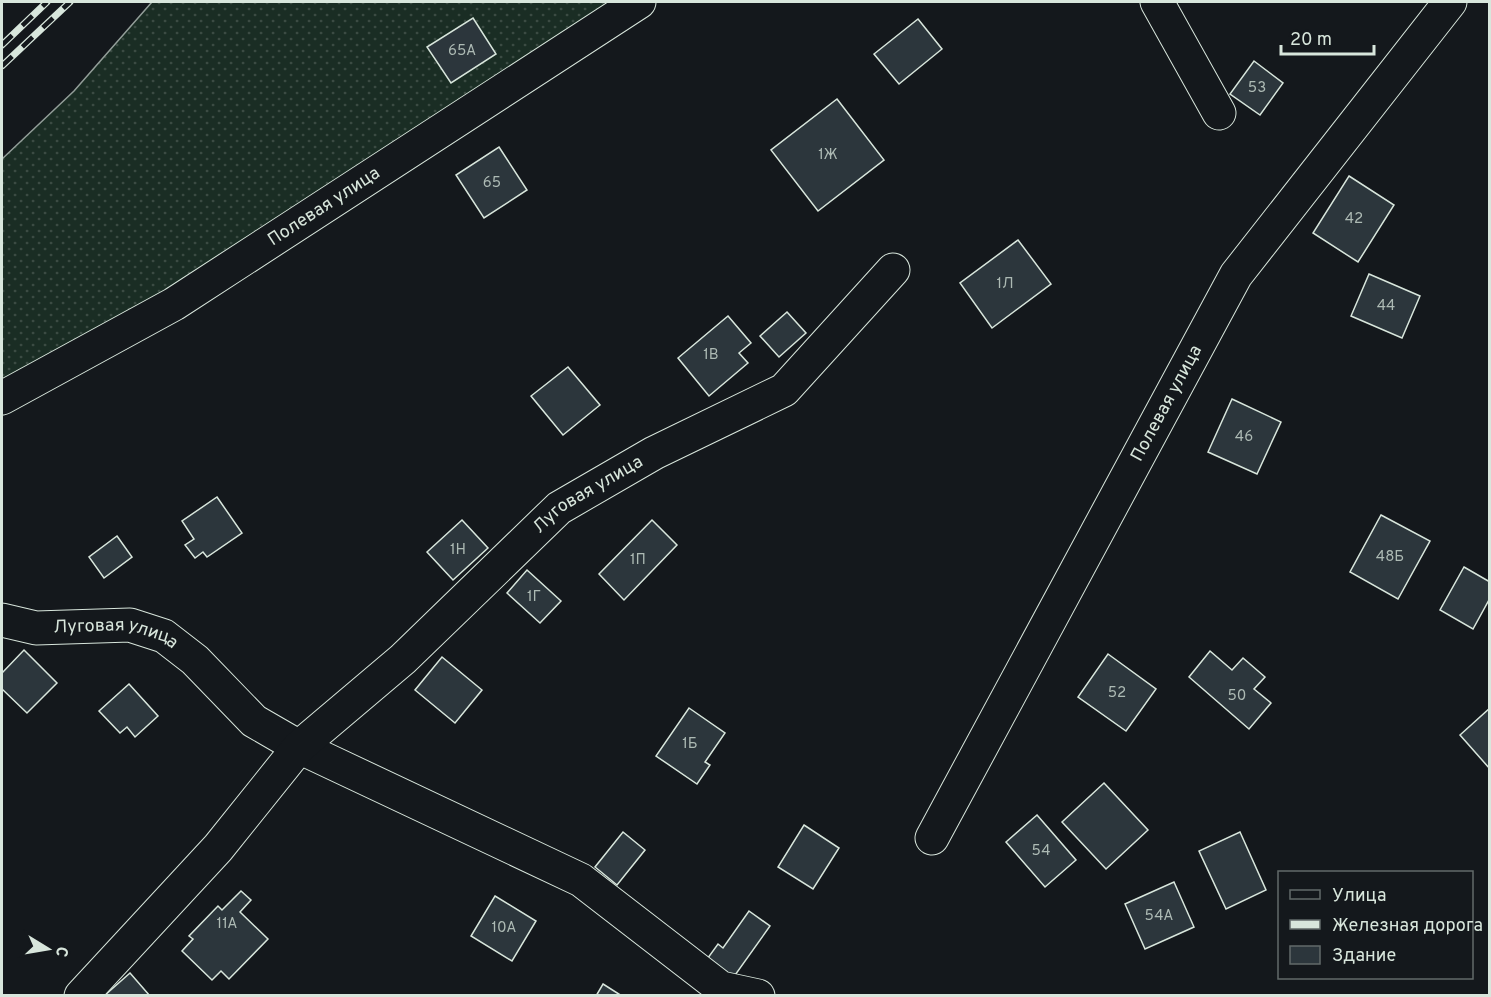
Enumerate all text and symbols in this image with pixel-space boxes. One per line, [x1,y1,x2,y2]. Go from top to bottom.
scale bar [1281,18,1374,56]
text: 20 m [1290,29,1332,52]
house number: 65А [448,42,476,61]
house number: 53 [1248,79,1266,98]
house number: 1Ж [818,146,838,165]
street label: Полевая улица [264,162,385,251]
house number: 65 [483,174,501,193]
house number: 42 [1345,210,1363,229]
house number: 1Л [996,275,1014,294]
house number: 44 [1377,297,1395,316]
street label: Полевая улица [1126,341,1208,466]
house number: 1В [703,346,719,365]
house number: 46 [1235,428,1253,447]
street label: Луговая улица [528,450,647,539]
house number: 1Н [450,541,466,560]
house number: 48Б [1376,548,1404,567]
house number: 1П [630,551,646,570]
house number: 1Г [527,588,541,607]
street label: Луговая улица [53,614,183,654]
house number: 52 [1108,684,1126,703]
house number: 50 [1228,687,1246,706]
house number: 1Б [682,735,698,754]
house number: 54 [1032,842,1050,861]
legend [1278,871,1473,979]
text: Улица [1332,885,1386,908]
house number: 54А [1145,907,1173,926]
house number: 11А [217,915,237,934]
text: Железная дорога [1332,915,1483,938]
north arrow [18,919,78,979]
house number: 10А [492,919,516,938]
text: С [50,945,72,958]
text: Здание [1332,945,1396,968]

